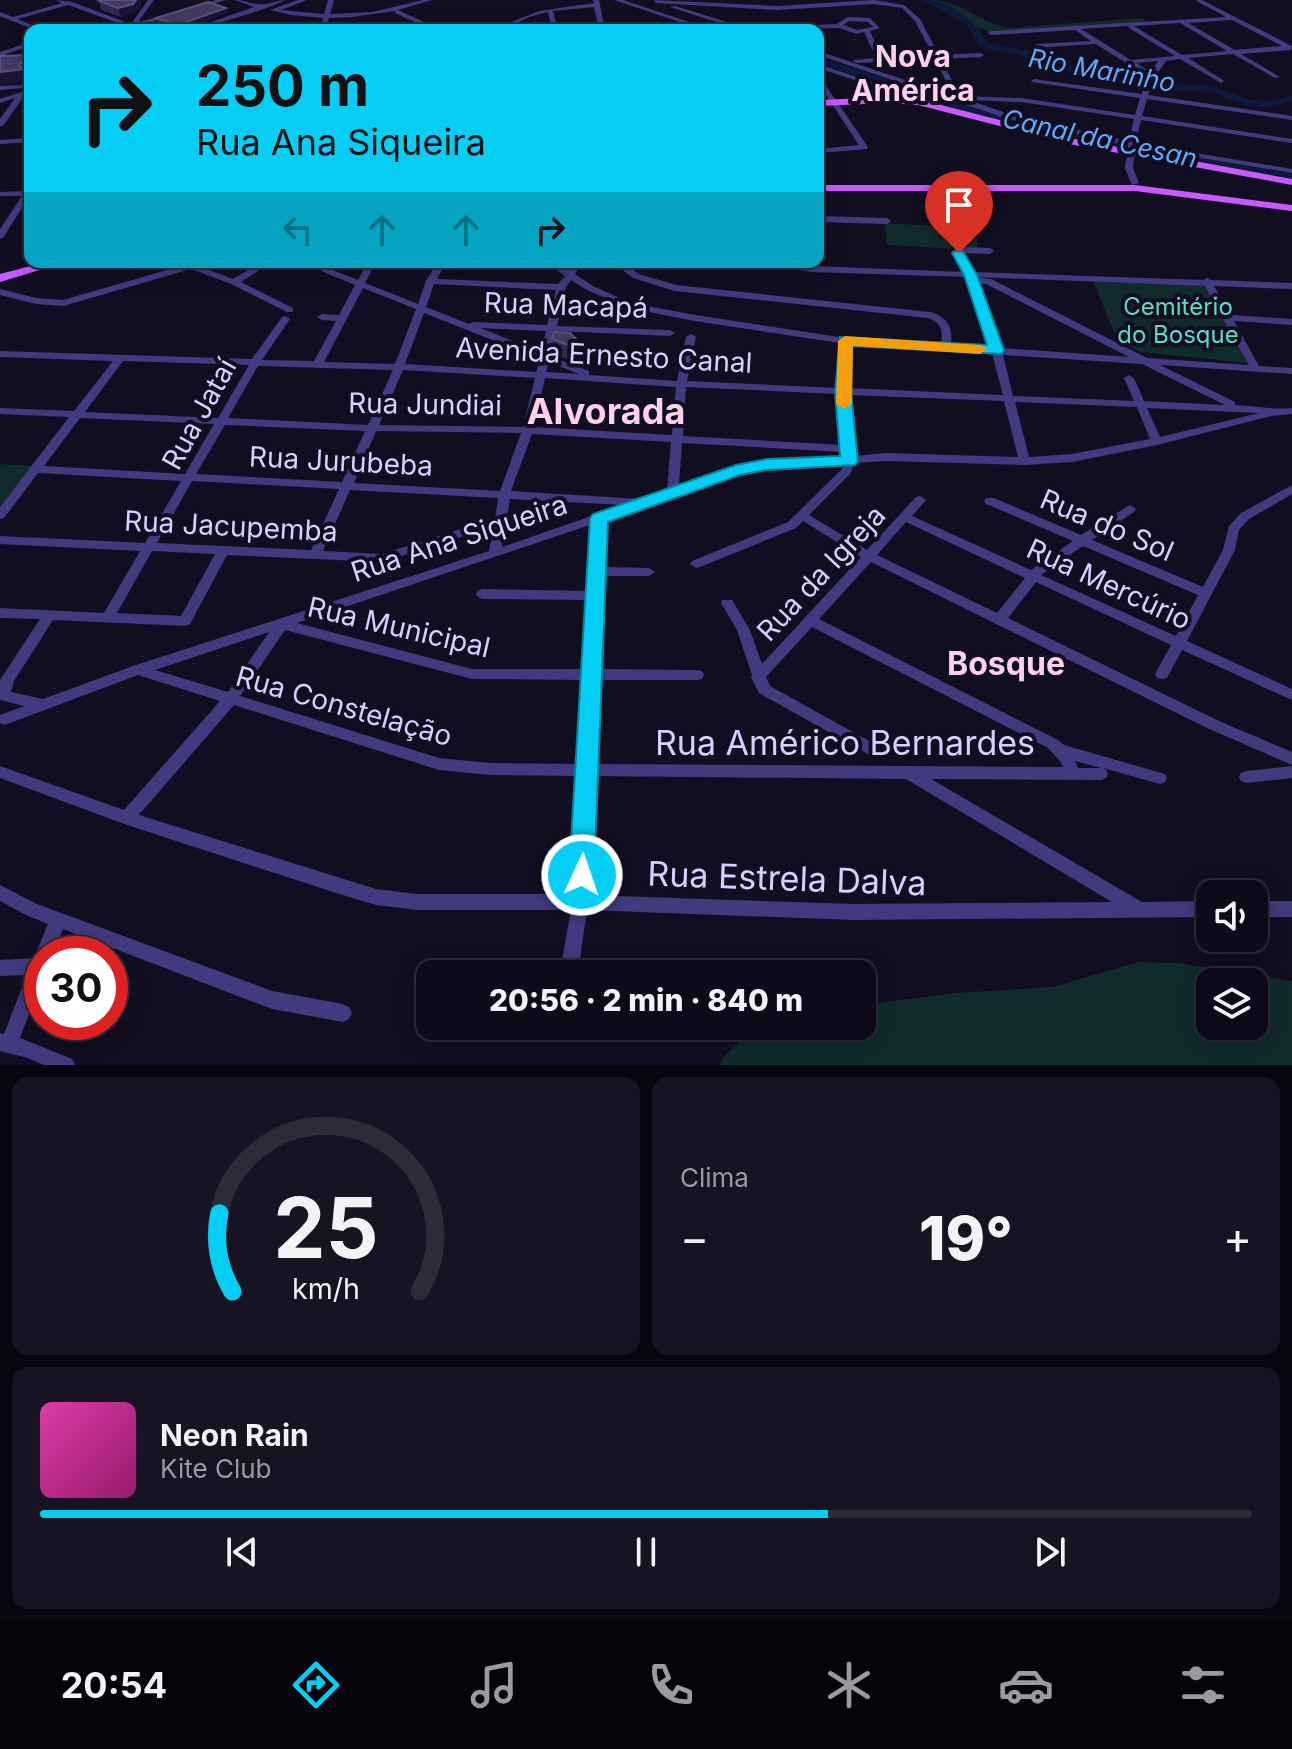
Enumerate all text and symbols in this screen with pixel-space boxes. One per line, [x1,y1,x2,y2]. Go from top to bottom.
district label: Nova América [851,38,975,108]
water label: Rio Marinho [1026,42,1178,98]
text: 250 m [196,52,369,120]
icon: right [64,56,168,160]
water label: Canal da Cesan [1000,102,1200,174]
text: Rua Ana Siqueira [196,120,486,164]
pin [925,171,993,253]
icon: arrive [937,183,981,227]
icon: left [276,208,320,252]
icon: ahead [360,208,404,252]
icon: ahead [444,208,488,252]
icon: right [528,208,572,252]
street label: Rua Macapá [483,285,649,325]
park label: Cemitério do Bosque [1117,292,1239,349]
street label: Avenida Ernesto Canal [455,330,753,380]
street label: Rua Jataí [155,352,243,475]
street label: Rua Jundiai [348,386,502,422]
district label: Alvorada [527,389,685,433]
street label: Rua Jurubeba [248,439,434,483]
street label: Rua do Sol [1035,482,1179,568]
street label: Rua Ana Siqueira [347,487,571,589]
street label: Rua da Igreja [750,498,892,648]
street label: Rua Jacupemba [123,503,339,549]
street label: Rua Mercúrio [1022,531,1196,637]
street label: Rua Municipal [305,590,493,664]
district label: Bosque [947,644,1065,683]
street label: Rua Constelação [232,659,456,753]
street label: Rua Américo Bernardes [655,722,1035,763]
position arrow [540,833,624,917]
street label: Rua Estrela Dalva [647,853,927,903]
map controls [1196,880,1268,1040]
button: sound [1196,880,1268,952]
speed limit sign: 30 [24,936,128,1040]
button: layers [1196,968,1268,1040]
text: 20:56 · 2 min · 840 m [489,982,803,1018]
text: Clima [680,1162,749,1193]
text: 25 [273,1177,379,1278]
text: 19° [919,1202,1013,1274]
text: − [680,1211,709,1265]
text: + [1223,1211,1252,1265]
text: km/h [292,1271,360,1306]
text: Neon Rain [160,1417,309,1453]
text: Kite Club [160,1453,271,1484]
icon: previous [220,1530,264,1574]
icon: pause [624,1530,668,1574]
icon: next [1028,1530,1072,1574]
icon: directions [288,1657,344,1713]
icon: music [466,1657,522,1713]
icon: phone [643,1657,699,1713]
icon: climate [821,1657,877,1713]
icon: car [998,1657,1054,1713]
icon: filters [1175,1657,1231,1713]
text: 20:54 [61,1663,167,1707]

